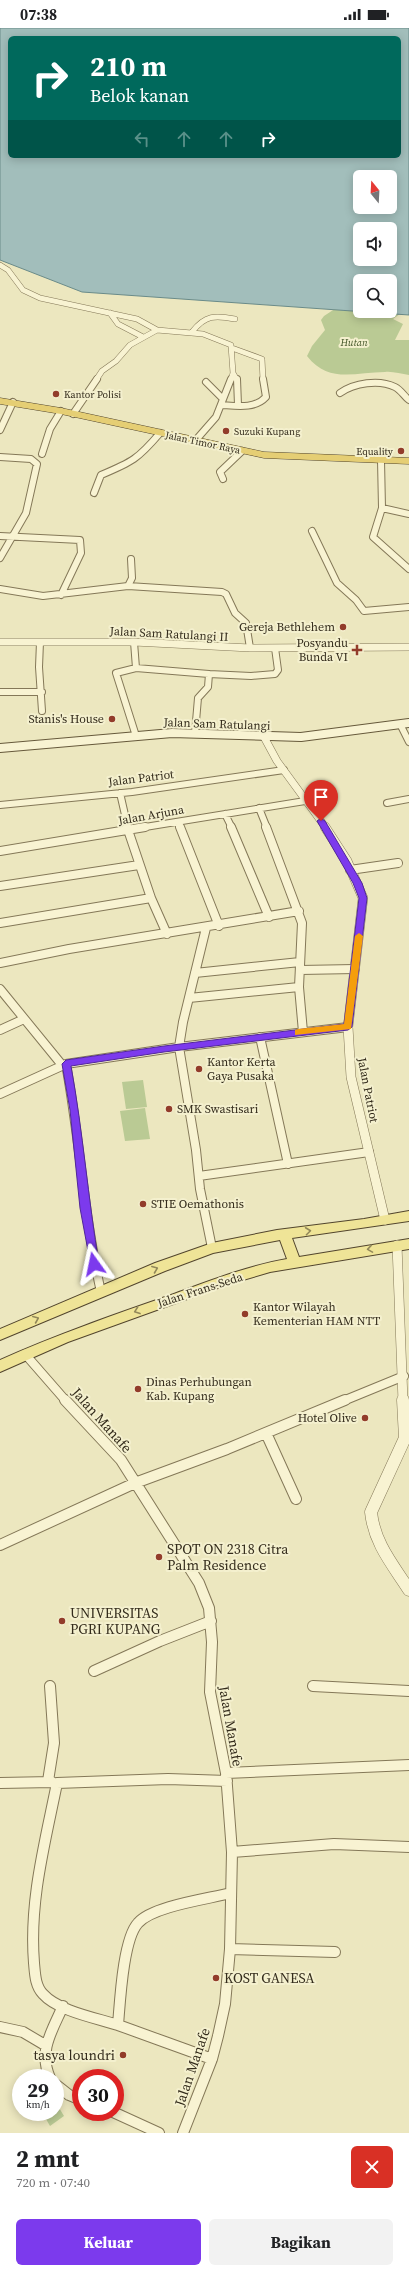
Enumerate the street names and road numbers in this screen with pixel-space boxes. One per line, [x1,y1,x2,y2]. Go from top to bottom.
street label: Jalan Timor Raya [163,428,242,457]
street label: Jalan Sam Ratulangi II [108,623,229,645]
street label: Jalan Sam Ratulangi [162,714,271,734]
street label: Jalan Patriot [106,766,175,790]
street label: Jalan Arjuna [116,801,186,829]
street label: Jalan Patriot [354,1055,382,1124]
street label: Jalan Frans-Seda [154,1268,246,1312]
street label: Jalan Manafe [67,1382,137,1457]
street label: Jalan Manafe [214,1683,248,1768]
street label: Jalan Manafe [169,2025,215,2110]

